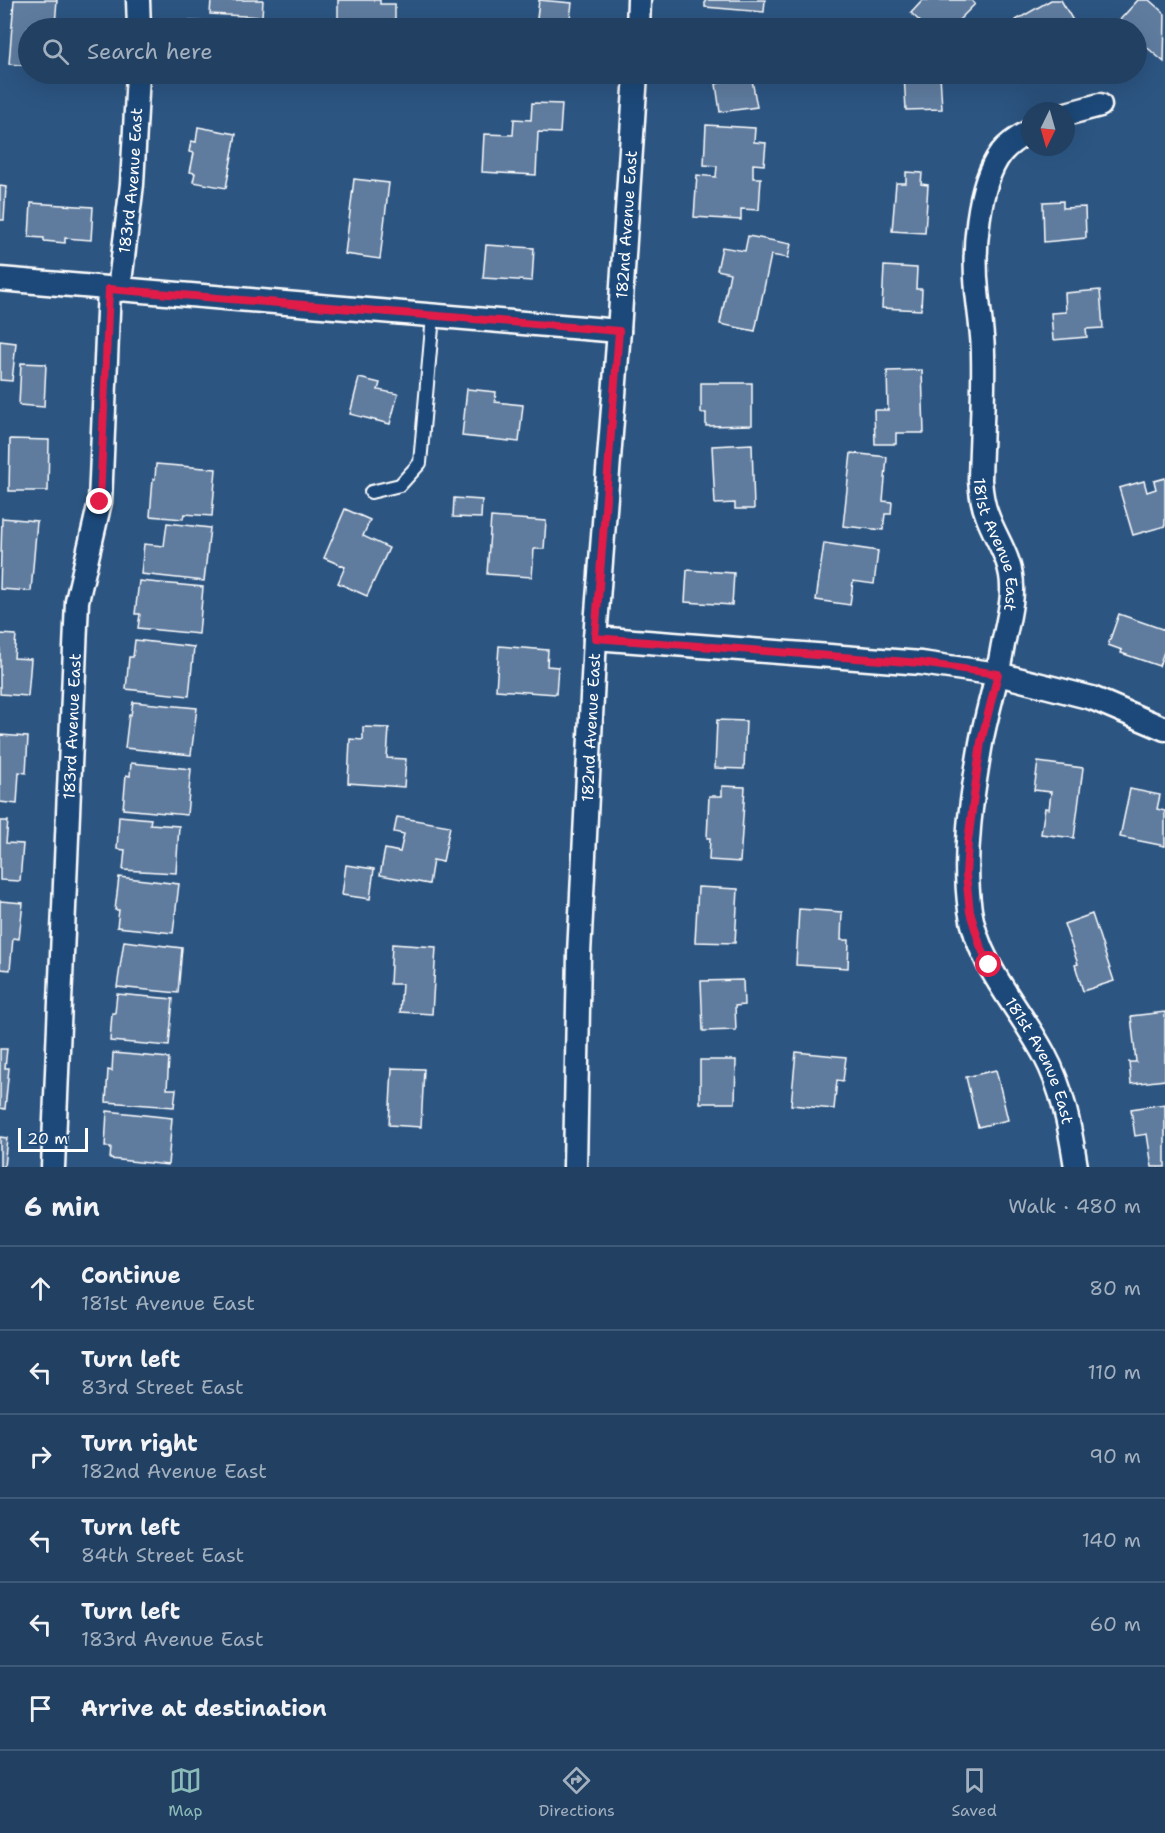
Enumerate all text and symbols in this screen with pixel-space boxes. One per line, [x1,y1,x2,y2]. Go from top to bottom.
search box [18,18,1147,84]
icon: search [39,35,72,68]
text: Search here [87,37,213,66]
north arrow [1021,102,1075,156]
street label: 183rd Avenue East [114,107,147,255]
street label: 182nd Avenue East [611,150,642,300]
street label: 181st Avenue East [969,477,1022,613]
route end [86,488,112,514]
street label: 182nd Avenue East [577,652,605,802]
street label: 183rd Avenue East [59,653,86,800]
route start [975,951,1001,977]
street label: 181st Avenue East [1000,993,1078,1126]
scale bar [18,1125,88,1152]
text: 20 m [27,1128,68,1149]
text: 6 min [24,1189,100,1224]
text: Walk · 480 m [1008,1193,1141,1219]
text: Continue [81,1261,181,1290]
icon: ahead [24,1272,57,1305]
text: 80 m [1089,1275,1141,1301]
text: 181st Avenue East [81,1290,255,1316]
text: Turn left [81,1345,180,1374]
icon: left [24,1356,57,1389]
text: 110 m [1087,1359,1141,1385]
text: 83rd Street East [81,1374,244,1400]
text: Turn right [81,1429,198,1458]
icon: right [24,1440,57,1473]
text: 90 m [1089,1443,1141,1469]
text: 182nd Avenue East [81,1458,267,1484]
text: Turn left [81,1513,180,1542]
icon: left [24,1524,57,1557]
text: 140 m [1082,1527,1141,1553]
text: 84th Street East [81,1542,244,1568]
text: Turn left [81,1597,180,1626]
icon: left [24,1608,57,1641]
text: 60 m [1089,1611,1141,1637]
text: 183rd Avenue East [81,1626,264,1652]
icon: arrive [24,1692,57,1725]
text: Arrive at destination [81,1694,327,1723]
tab: Map [168,1764,202,1821]
tab: Directions [539,1764,615,1821]
tab: Saved [951,1764,997,1821]

